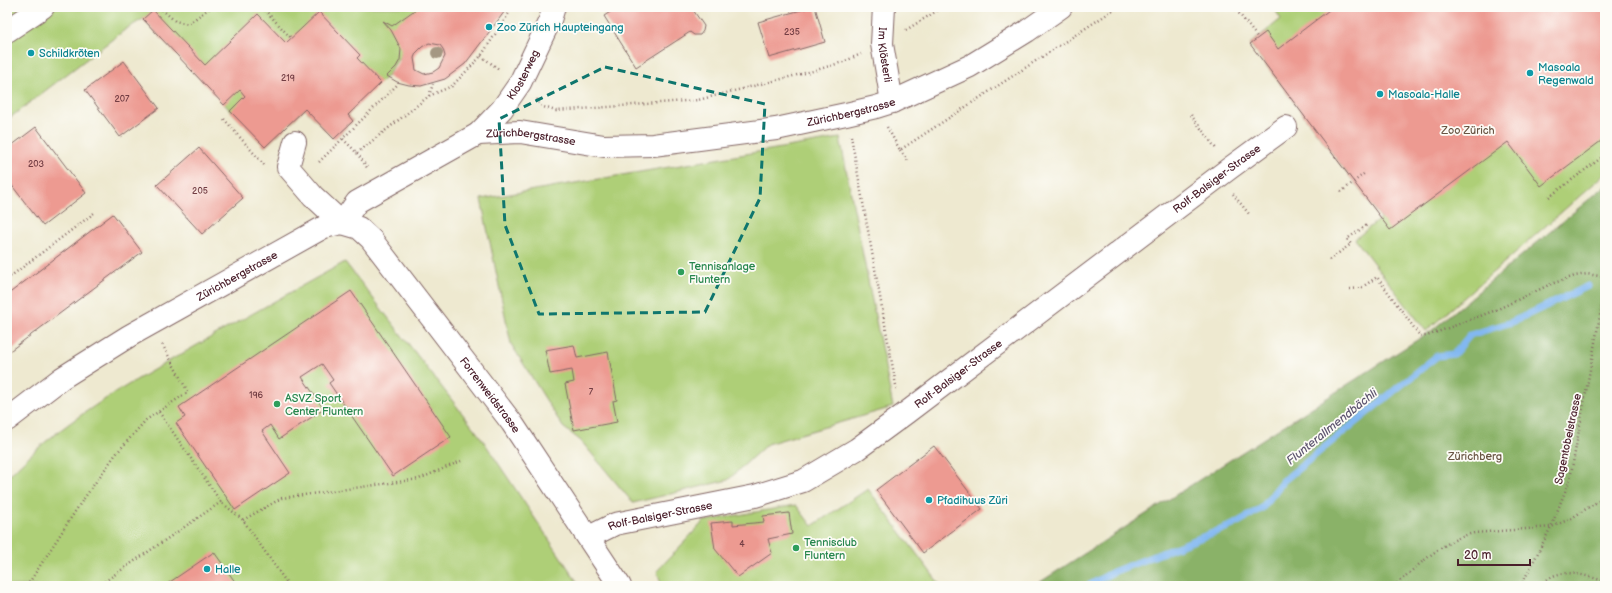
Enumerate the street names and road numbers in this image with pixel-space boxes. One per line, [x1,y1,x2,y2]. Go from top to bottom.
street label: Im Klösterli [875,27,895,83]
street label: Klosterweg [504,48,541,102]
street label: Zürichbergstrasse [805,95,897,129]
street label: Zürichbergstrasse [485,125,577,148]
street label: Rolf-Balsiger-Strasse [1170,141,1263,215]
street label: Zürichbergstrasse [193,248,280,304]
street label: Rolf-Balsiger-Strasse [912,336,1005,411]
street label: Forrenweidstrasse [457,354,523,436]
street label: Sagentobelstrasse [1552,392,1584,486]
street label: Rolf-Balsiger-Strasse [606,498,714,533]

